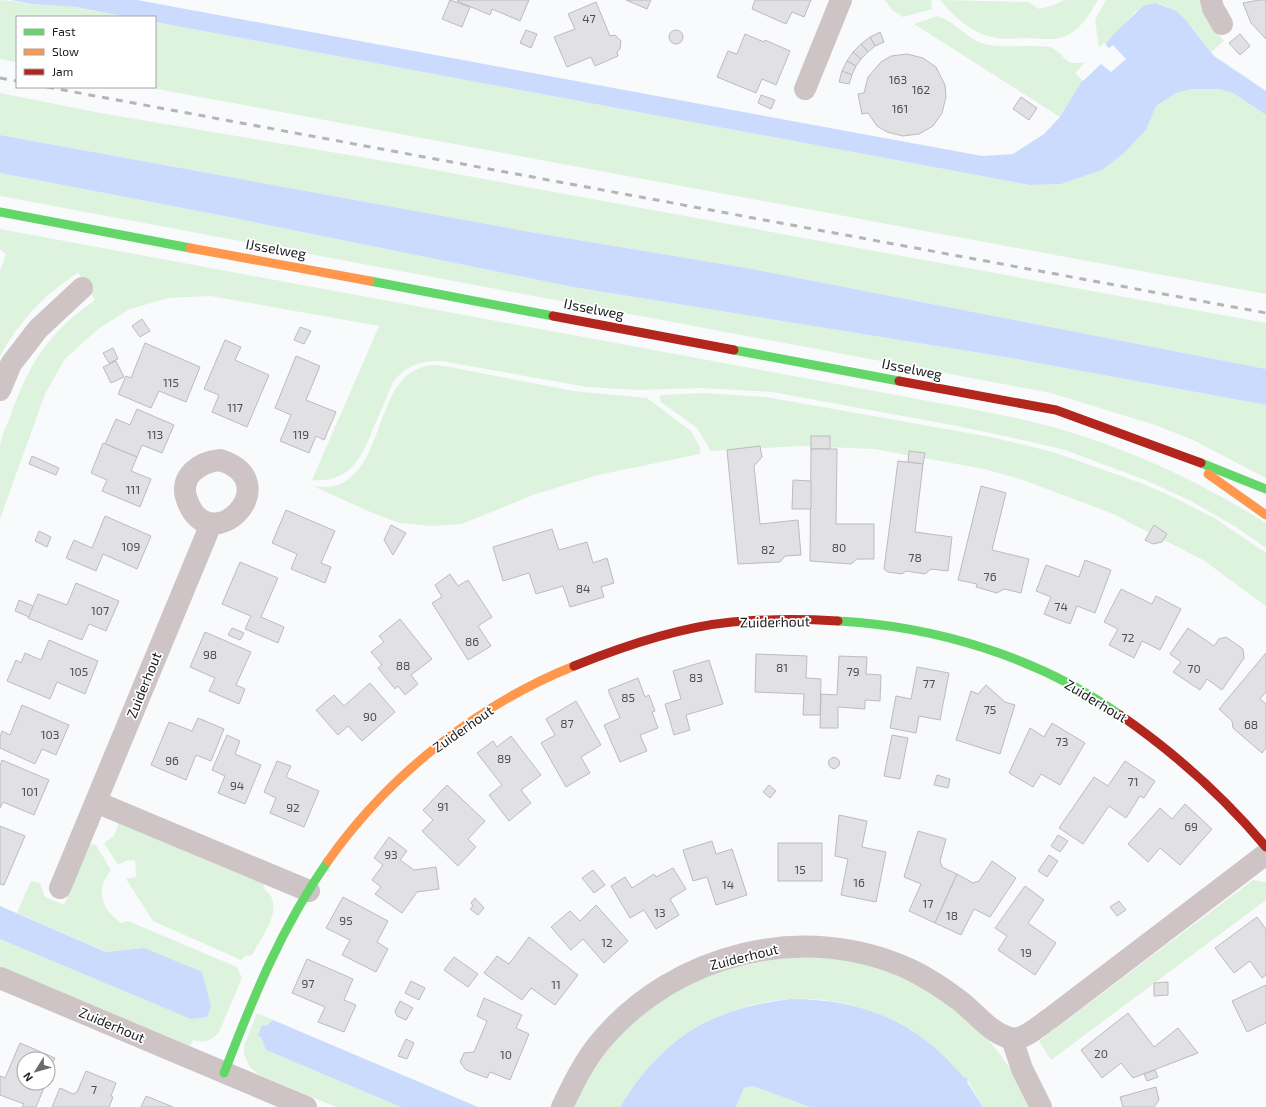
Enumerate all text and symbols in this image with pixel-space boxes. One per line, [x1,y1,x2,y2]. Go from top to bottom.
house number: 47 [582,11,596,25]
legend [16,16,156,88]
text: Fast [52,24,76,38]
text: Slow [52,44,79,58]
text: Jam [52,64,73,78]
house number: 163 [889,72,907,86]
house number: 162 [912,82,930,96]
house number: 161 [892,101,908,115]
street label: IJsselweg [245,235,308,262]
street label: IJsselweg [563,294,626,323]
street label: IJsselweg [881,354,944,383]
house number: 115 [163,375,179,389]
house number: 117 [227,400,243,414]
house number: 113 [147,427,163,441]
house number: 119 [293,427,309,441]
house number: 111 [126,482,140,496]
house number: 109 [122,539,141,553]
house number: 80 [832,540,846,554]
house number: 82 [761,542,775,556]
house number: 78 [908,550,922,564]
house number: 76 [983,569,997,583]
house number: 84 [576,581,590,595]
house number: 74 [1054,599,1068,613]
house number: 107 [91,603,109,617]
street label: Zuiderhout [740,612,810,631]
house number: 72 [1122,630,1135,644]
house number: 86 [465,634,479,648]
house number: 98 [203,647,217,661]
street label: Zuiderhout [123,649,165,720]
house number: 88 [396,658,410,672]
house number: 81 [776,660,788,674]
house number: 70 [1187,661,1201,675]
house number: 105 [70,664,88,678]
house number: 79 [846,664,860,678]
house number: 83 [689,670,703,684]
street label: Zuiderhout [1062,675,1131,726]
house number: 77 [923,676,935,690]
house number: 85 [621,690,635,704]
street label: Zuiderhout [429,702,496,756]
house number: 75 [984,702,996,716]
house number: 90 [363,709,377,723]
house number: 87 [560,716,574,730]
house number: 68 [1244,717,1258,731]
house number: 103 [41,727,59,741]
house number: 73 [1056,734,1068,748]
house number: 89 [497,751,511,765]
house number: 96 [165,753,179,767]
house number: 71 [1128,774,1138,788]
house number: 94 [230,778,244,792]
house number: 101 [22,784,38,798]
house number: 91 [437,799,449,813]
house number: 92 [286,800,300,814]
house number: 69 [1184,819,1198,833]
house number: 93 [384,847,398,861]
house number: 15 [794,862,806,876]
house number: 16 [853,875,865,889]
house number: 14 [722,877,734,891]
house number: 17 [923,896,933,910]
house number: 13 [654,905,666,919]
house number: 18 [946,908,958,922]
house number: 95 [339,913,353,927]
house number: 12 [601,935,613,949]
street label: Zuiderhout [708,940,780,973]
house number: 19 [1020,945,1032,959]
house number: 97 [301,976,315,990]
house number: 11 [551,977,561,991]
street label: Zuiderhout [77,1003,148,1046]
house number: 20 [1094,1046,1108,1060]
house number: 10 [500,1047,512,1061]
north arrow [16,1051,56,1091]
text: N [20,1070,35,1084]
house number: 7 [91,1082,97,1096]

